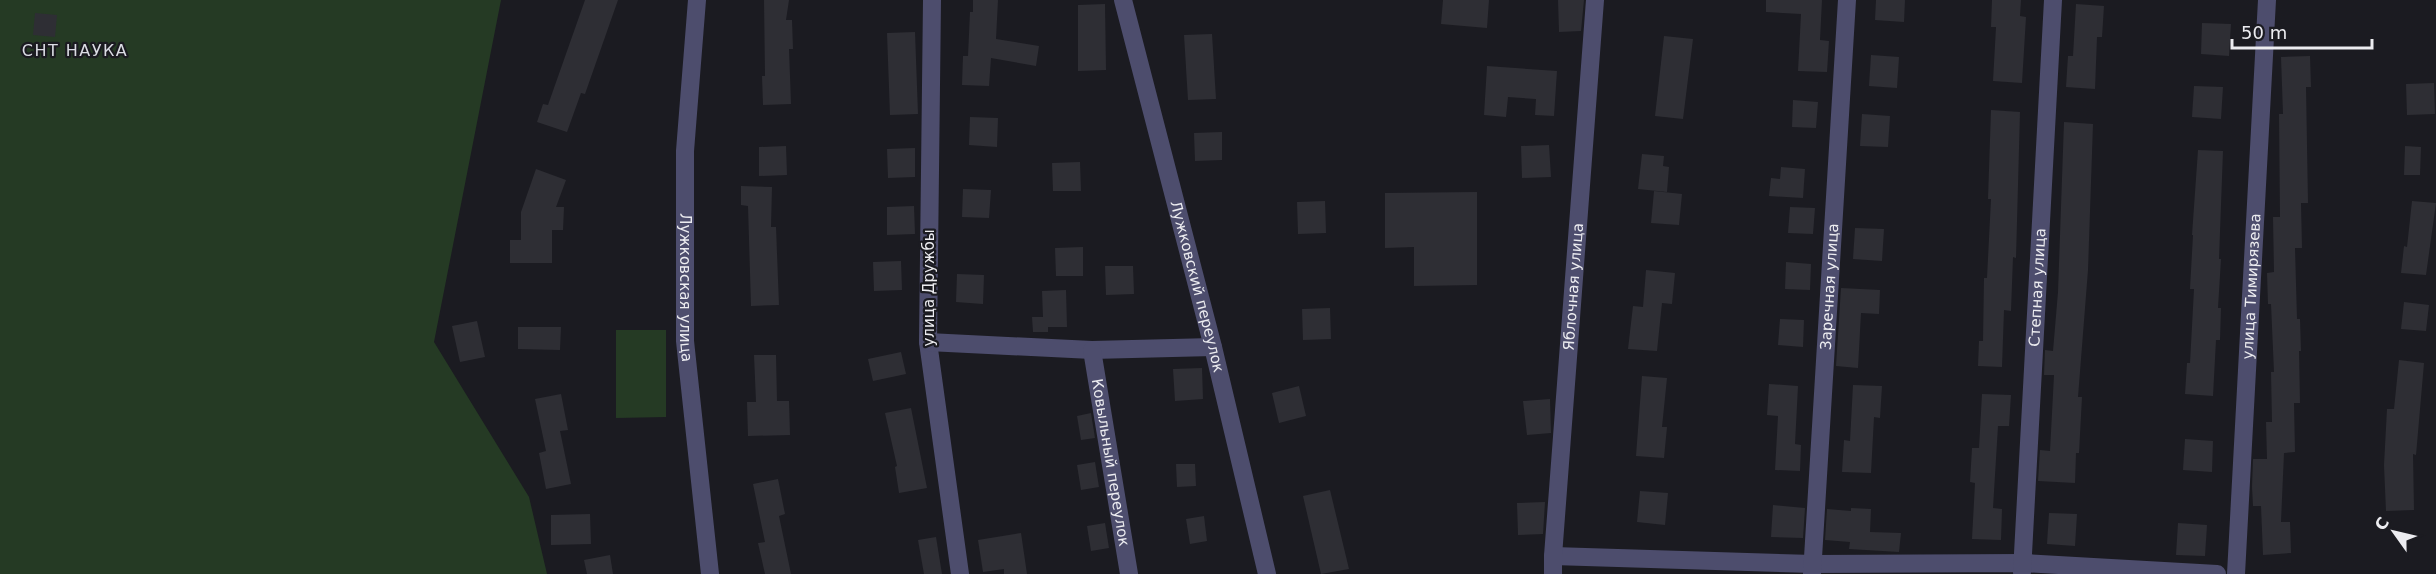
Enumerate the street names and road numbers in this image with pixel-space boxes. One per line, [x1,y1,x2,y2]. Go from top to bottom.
street label: Лужковский переулок [1166,199,1228,374]
street label: Лужковская улица [676,213,696,363]
street label: улица Тимирязева [2239,213,2264,360]
street label: Яблочная улица [1560,222,1587,351]
street label: Заречная улица [1817,223,1842,350]
street label: Степная улица [2025,228,2050,347]
street label: улица Дружбы [920,229,938,347]
street label: Ковыльный переулок [1088,377,1133,548]

